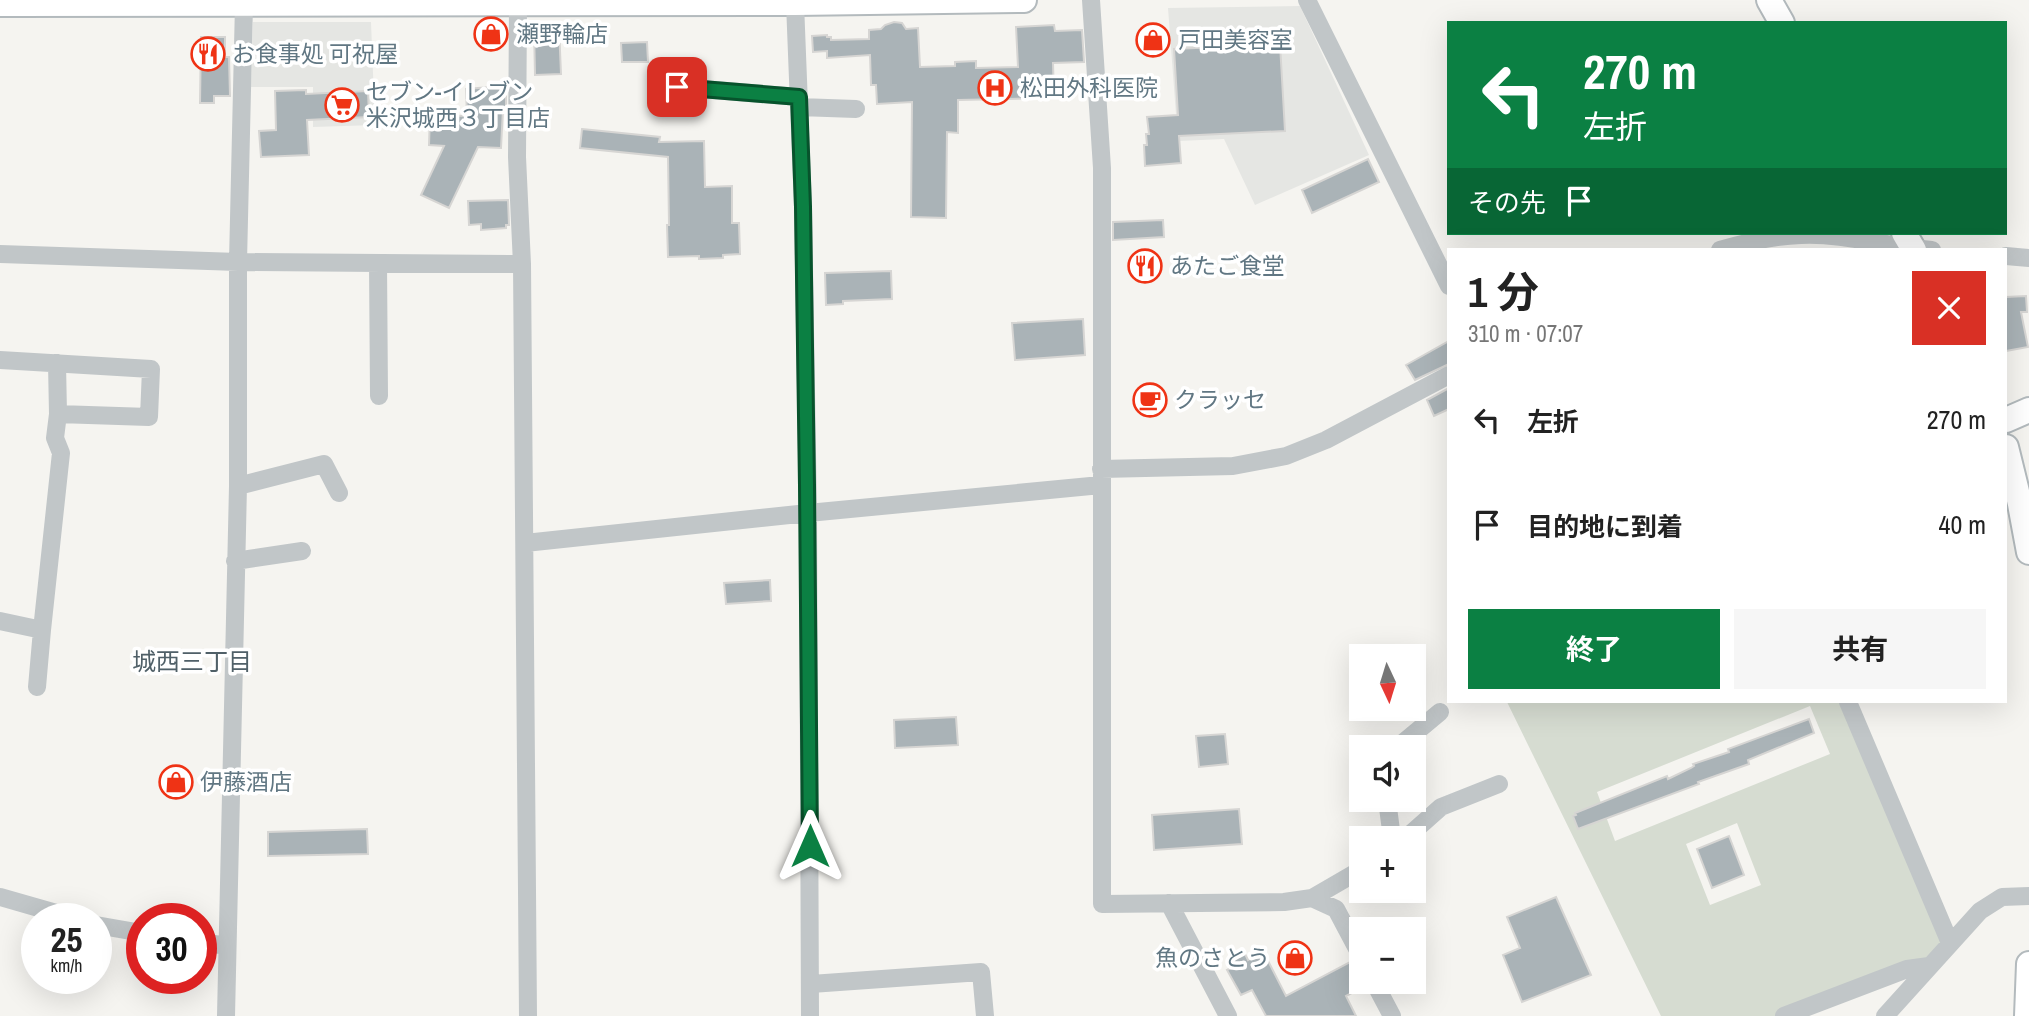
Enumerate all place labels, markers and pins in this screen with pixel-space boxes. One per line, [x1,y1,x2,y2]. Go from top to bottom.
shop icon: 瀬野輪店 [472,15,510,53]
place label: 瀬野輪店 [516,18,608,49]
shop icon: 戸田美容室 [1134,21,1172,59]
place label: 戸田美容室 [1178,24,1293,55]
restaurant icon: お食事処 可祝屋 [189,35,227,73]
place label: お食事処 可祝屋 [232,38,398,69]
pin [647,57,707,117]
hospital icon: 松田外科医院 [976,69,1014,107]
place label: 松田外科医院 [1020,72,1158,103]
place label: セブン-イレブン 米沢城西３丁目店 [366,76,550,133]
supermarket icon: セブン-イレブン 米沢城西３丁目店 [323,86,361,124]
restaurant icon: あたご食堂 [1126,247,1164,285]
place label: あたご食堂 [1170,250,1285,281]
cafe icon: クラッセ [1131,381,1169,419]
place label: クラッセ [1174,384,1266,415]
shop icon: 伊藤酒店 [157,763,195,801]
place label: 伊藤酒店 [200,766,292,797]
shop icon: 魚のさとう [1276,939,1314,977]
place label: 魚のさとう [1155,942,1270,973]

